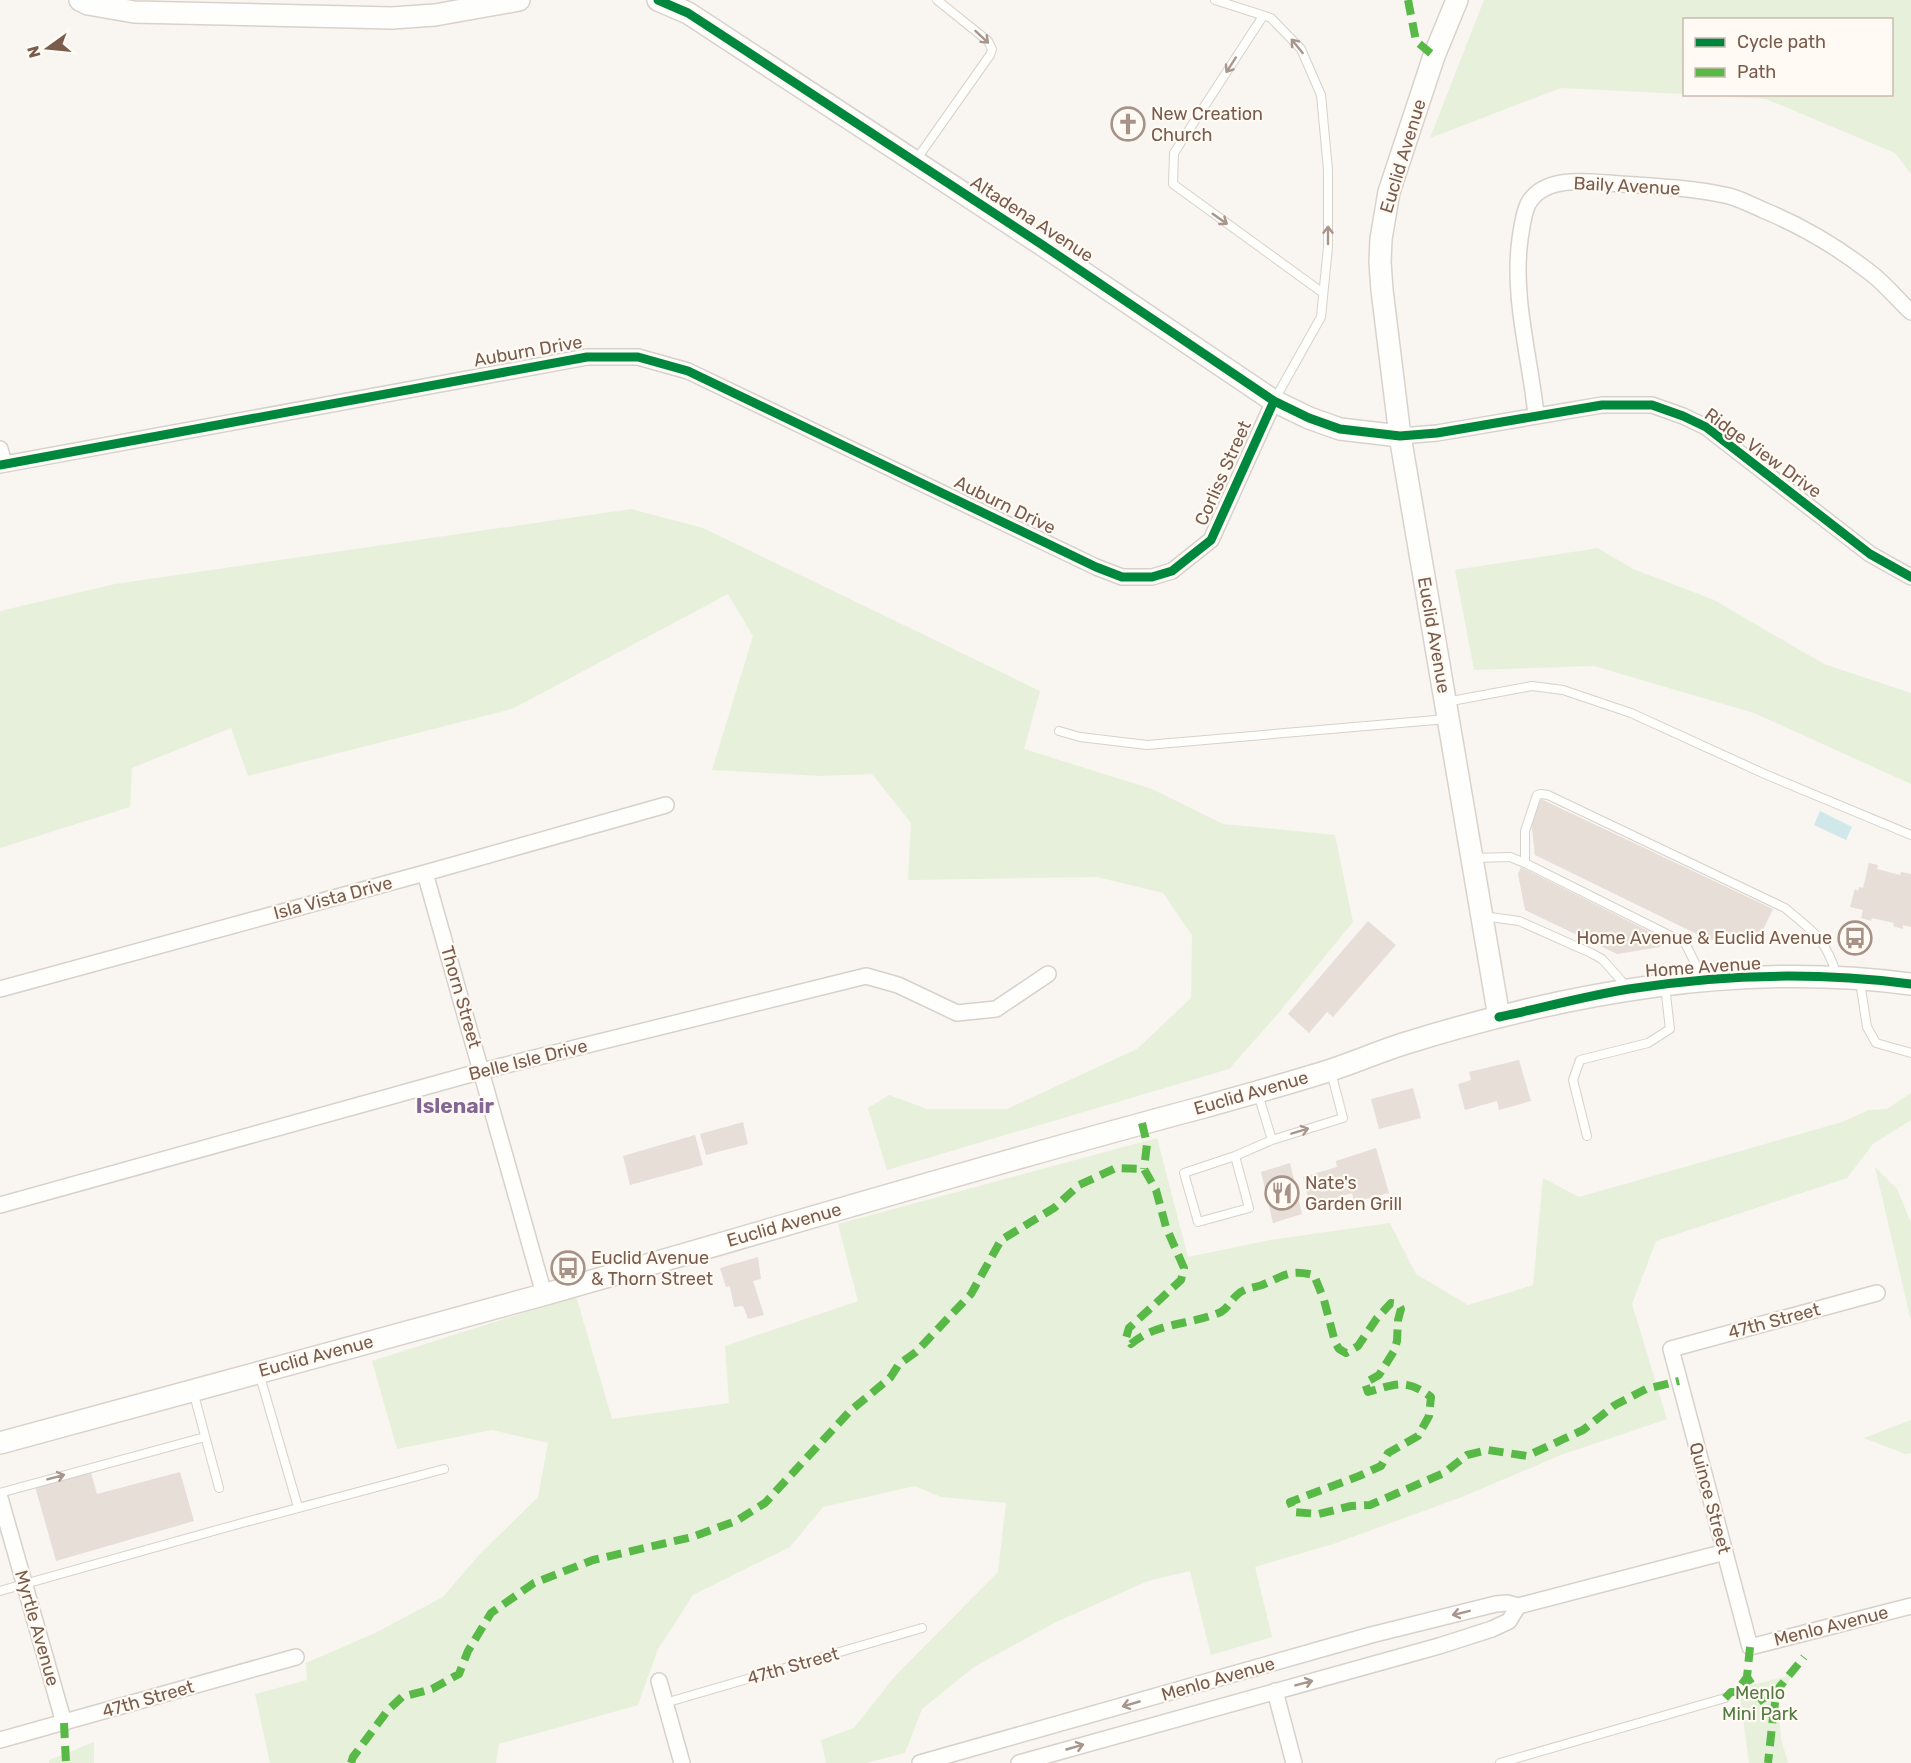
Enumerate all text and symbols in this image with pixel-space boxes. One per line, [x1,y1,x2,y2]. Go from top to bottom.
north arrow [18,18,78,78]
legend [1683,18,1893,96]
one-way arrow [974,30,989,44]
text: Cycle path [1737,31,1826,53]
one-way arrow [1290,38,1303,54]
text: N [23,44,45,60]
one-way arrow [1225,56,1237,73]
text: Path [1737,61,1776,83]
street label: Euclid Avenue [1375,96,1431,216]
place label: New Creation Church [1151,103,1263,146]
church icon: New Creation Church [1110,106,1146,142]
street label: Altadena Avenue [966,171,1098,267]
street label: Baily Avenue [1573,172,1681,200]
one-way arrow [1211,213,1227,225]
one-way arrow [1322,225,1334,245]
street label: Auburn Drive [472,331,584,371]
street label: Ridge View Drive [1700,403,1826,503]
street label: Corliss Street [1190,417,1256,529]
street label: Auburn Drive [951,471,1059,539]
street label: Euclid Avenue [1413,575,1455,695]
street label: Isla Vista Drive [271,872,395,924]
bus stop icon: Home Avenue & Euclid Avenue [1837,920,1873,956]
place label: Home Avenue & Euclid Avenue [1576,927,1832,949]
street label: Thorn Street [436,943,486,1051]
street label: Home Avenue [1644,952,1762,982]
street label: Belle Isle Drive [466,1035,590,1085]
street label: Euclid Avenue [1191,1066,1311,1120]
district label: Islenair [416,1093,495,1118]
one-way arrow [1290,1125,1309,1136]
place label: Nate's Garden Grill [1305,1172,1402,1215]
restaurant icon: Nate's Garden Grill [1264,1175,1300,1211]
street label: Euclid Avenue [724,1198,844,1252]
place label: Euclid Avenue & Thorn Street [591,1247,713,1290]
bus stop icon: Euclid Avenue & Thorn Street [550,1250,586,1286]
street label: 47th Street [1725,1298,1823,1344]
street label: Euclid Avenue [256,1330,376,1382]
street label: Quince Street [1685,1440,1735,1556]
one-way arrow [47,1471,66,1483]
street label: Myrtle Avenue [10,1568,64,1688]
street label: Menlo Avenue [1772,1601,1890,1651]
one-way arrow [1452,1607,1471,1619]
street label: 47th Street [745,1642,841,1690]
street label: Menlo Avenue [1159,1652,1277,1706]
street label: 47th Street [100,1675,196,1723]
one-way arrow [1294,1677,1313,1688]
park label: Menlo Mini Park [1722,1682,1799,1725]
one-way arrow [1122,1699,1141,1710]
one-way arrow [1066,1741,1085,1752]

